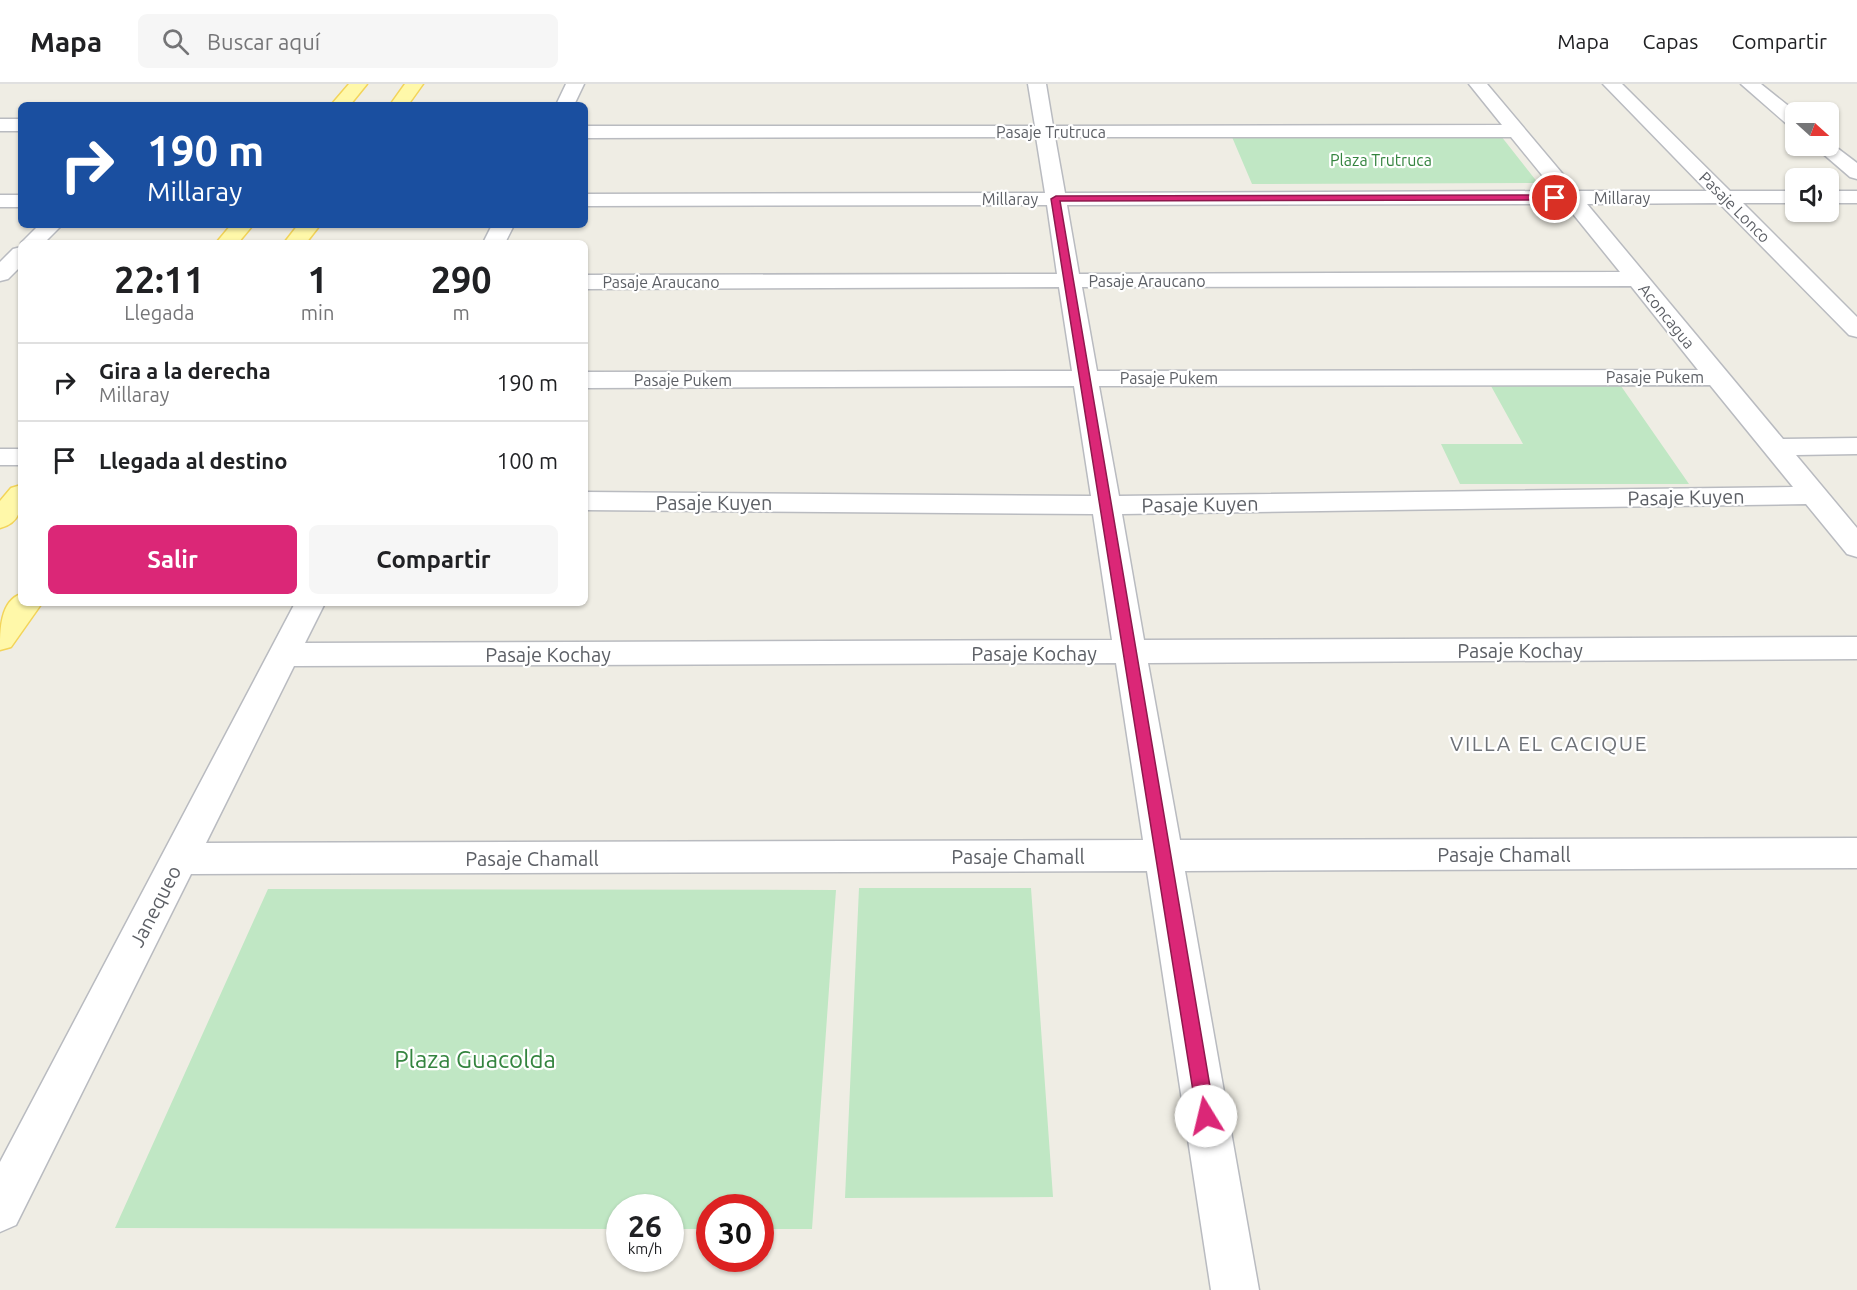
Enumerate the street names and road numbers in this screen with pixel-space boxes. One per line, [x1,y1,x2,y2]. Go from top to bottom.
street label: Pasaje Trutruca [996,123,1106,141]
street label: Pasaje Lonco [1696,168,1774,246]
street label: Millaray [1594,189,1650,207]
street label: Millaray [982,190,1038,208]
street label: Pasaje Araucano [1088,272,1206,290]
street label: Pasaje Araucano [602,273,720,291]
street label: Aconcagua [1635,280,1699,352]
street label: Pasaje Pukem [1606,368,1704,386]
street label: Pasaje Pukem [1120,369,1218,387]
street label: Pasaje Pukem [634,371,732,389]
street label: Pasaje Kuyen [1627,484,1745,510]
street label: Pasaje Kuyen [655,491,773,514]
street label: Pasaje Kuyen [1141,491,1259,517]
street label: Pasaje Kochay [1457,639,1583,662]
street label: Pasaje Kochay [971,642,1097,665]
street label: Pasaje Kochay [485,643,611,666]
street label: Pasaje Chamall [1437,843,1571,866]
street label: Pasaje Chamall [951,845,1085,868]
street label: Pasaje Chamall [465,847,599,870]
street label: Janequeo [125,861,185,951]

